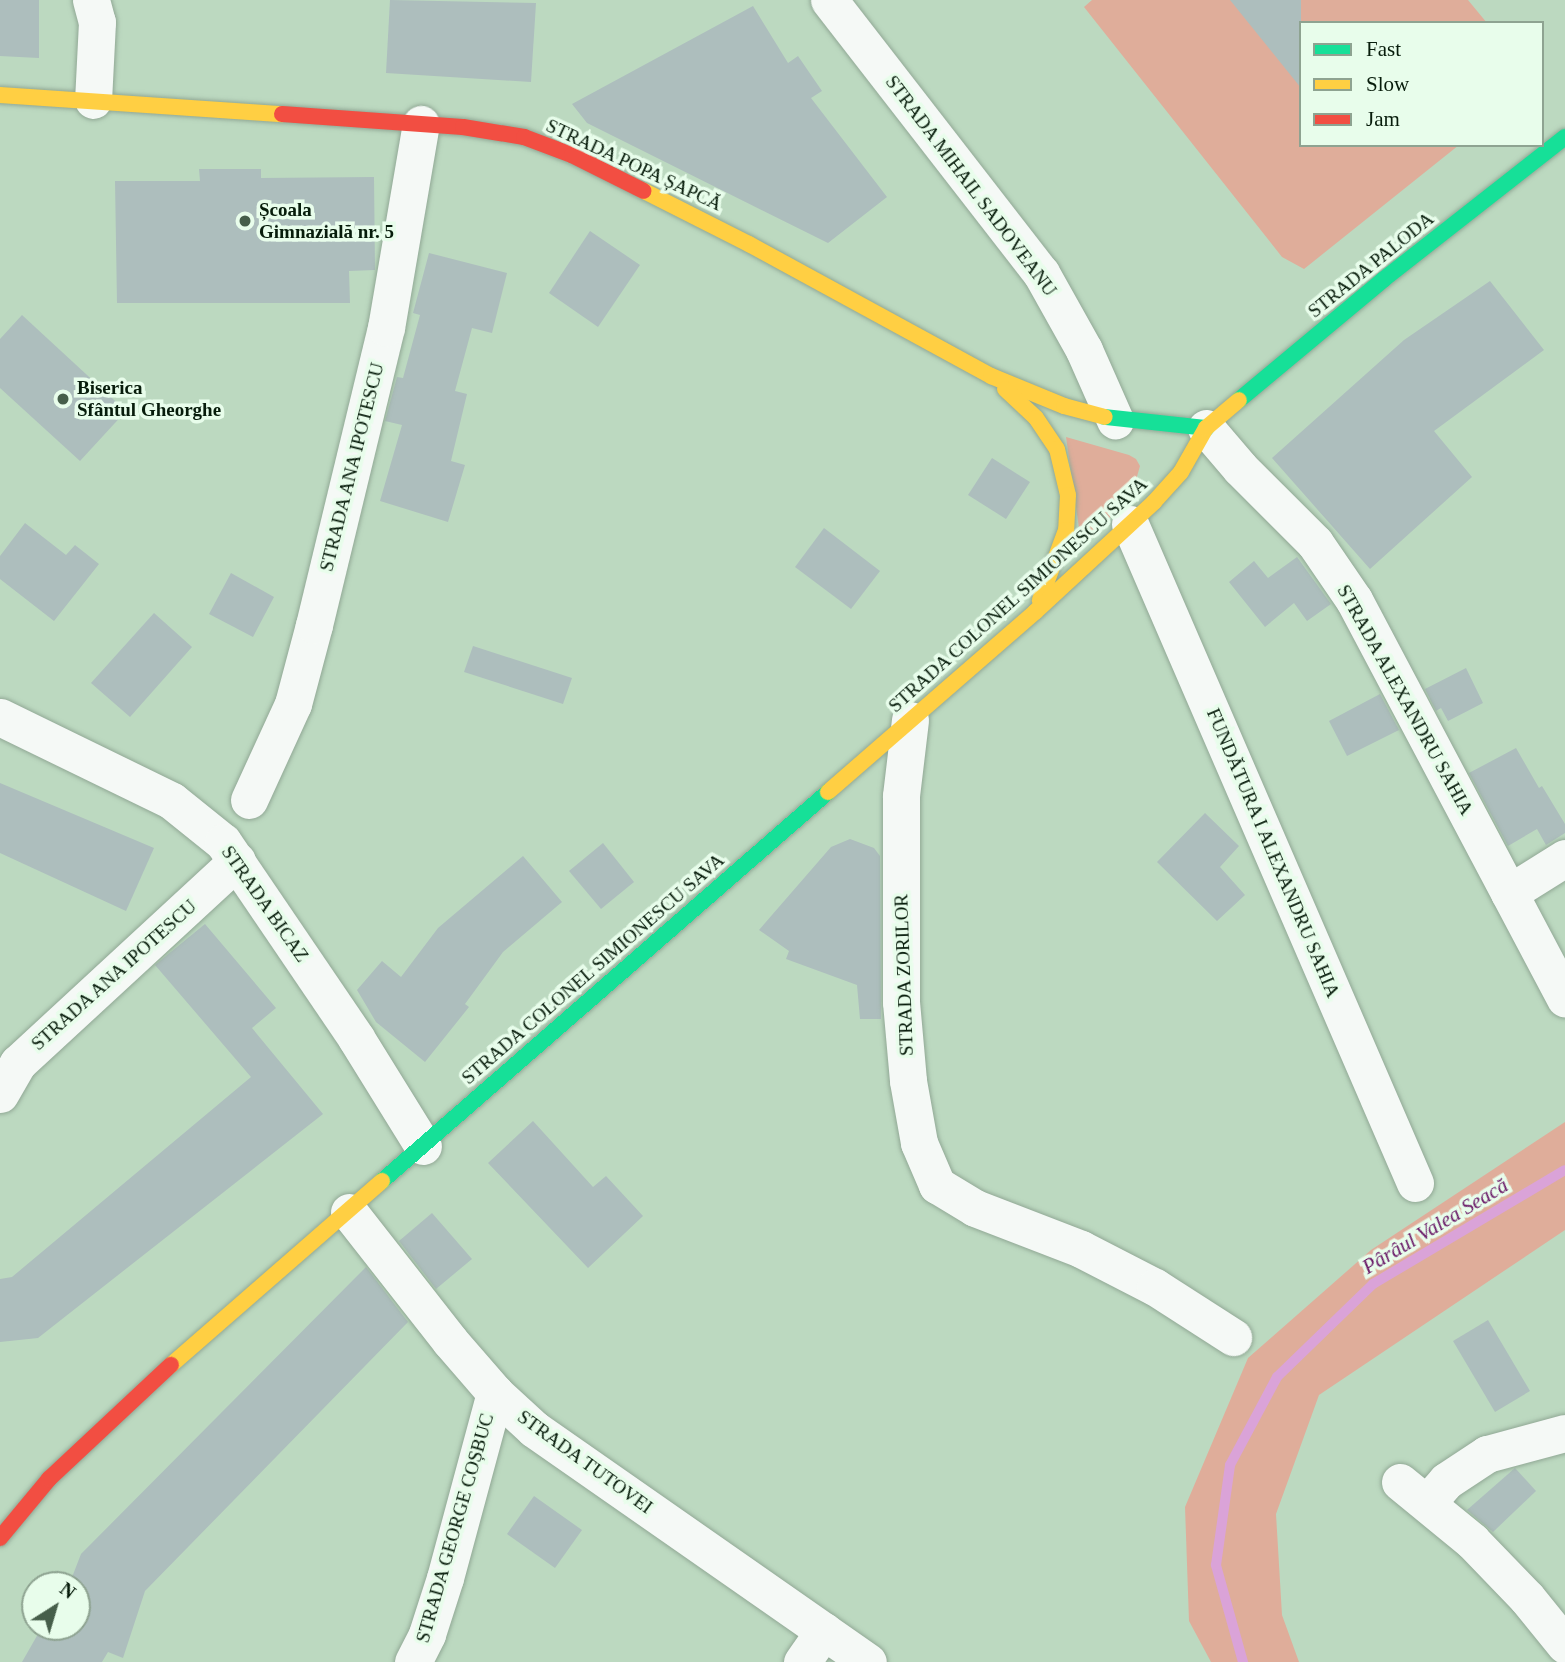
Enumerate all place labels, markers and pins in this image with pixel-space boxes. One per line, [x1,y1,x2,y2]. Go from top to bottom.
place label: Școala Gimnazială nr. 5 [259,199,394,243]
marker: Școala Gimnazială nr. 5 [237,213,253,229]
place label: Biserica Sfântul Gheorghe [77,377,221,421]
marker: Biserica Sfântul Gheorghe [55,391,71,407]

